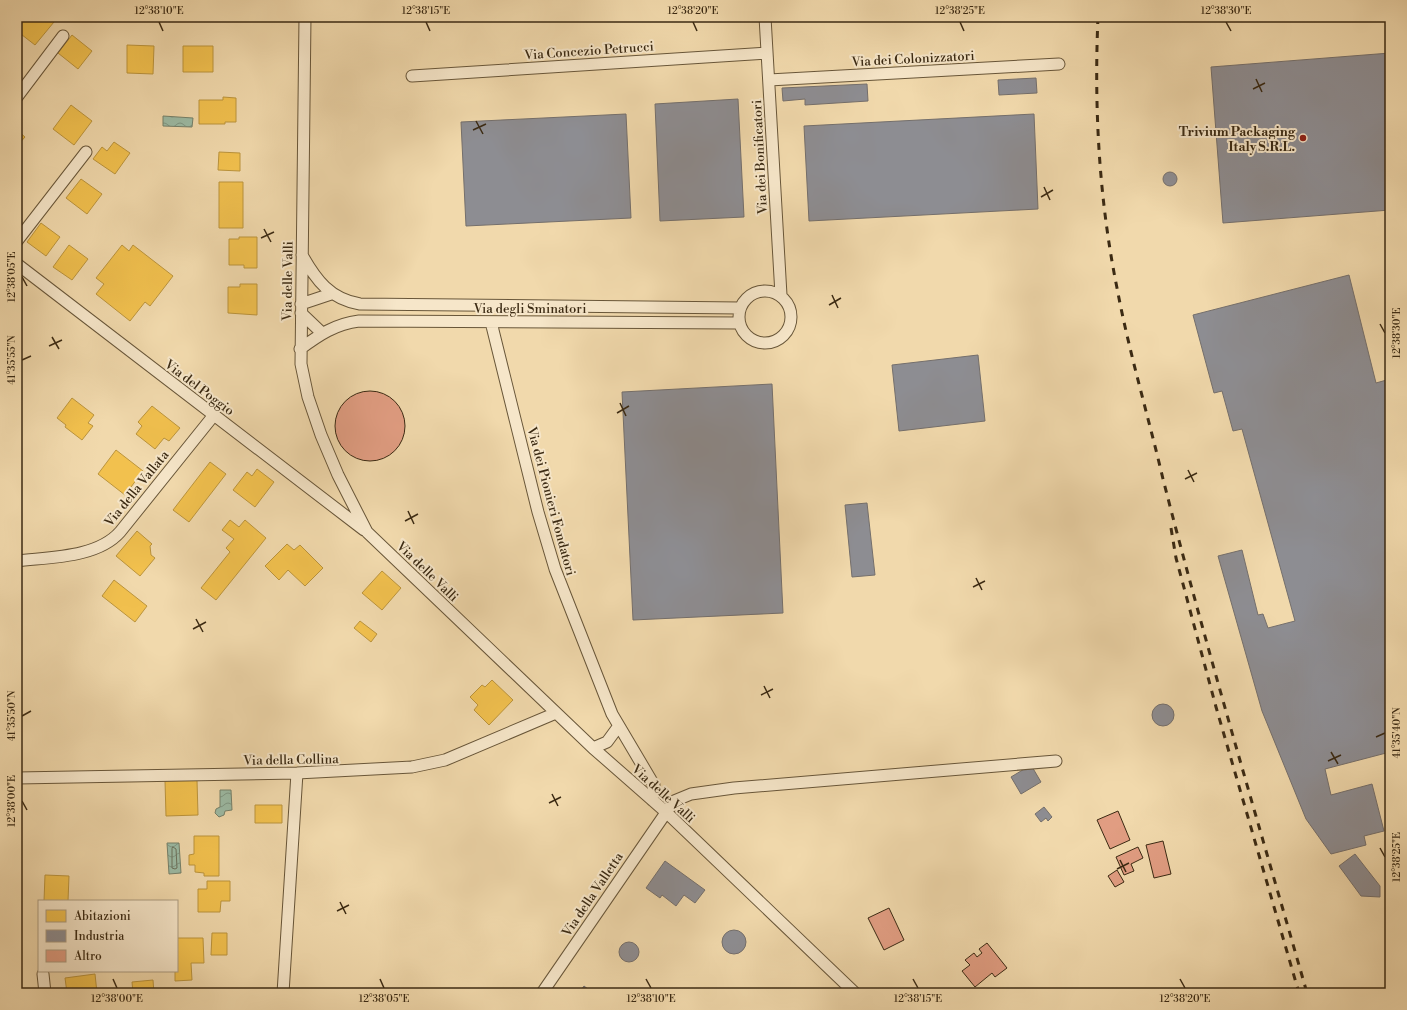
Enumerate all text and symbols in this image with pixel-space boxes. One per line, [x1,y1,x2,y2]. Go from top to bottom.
text: 12°38'10"E [134,5,184,17]
text: 12°38'15"E [402,5,450,17]
text: 12°38'20"E [668,5,719,17]
text: 12°38'25"E [935,5,985,17]
text: 12°38'30"E [1201,5,1251,17]
street label: Via Concezio Petrucci [523,38,654,64]
street label: Via dei Colonizzatori [850,48,975,70]
street label: Via dei Bonificatori [749,99,771,216]
place label: Trivium Packaging Italy S.R.L. [1179,124,1296,155]
marker: Trivium Packaging Italy S.R.L. [1298,133,1308,143]
street label: Via delle Valli [279,241,297,322]
text: 12°38'05"E [6,252,18,302]
street label: Via degli Sminatori [473,301,586,317]
text: 12°38'30"E [1391,308,1403,358]
text: 41°35'55"N [6,335,18,385]
street label: Via del Poggio [161,356,237,419]
street label: Via dei Pionieri Fondatori [523,424,579,577]
street label: Via della Vallata [101,447,173,531]
street label: Via delle Valli [392,538,462,605]
text: 41°35'50"N [6,690,18,741]
text: 41°35'40"N [1391,707,1403,759]
street label: Via della Collina [242,751,339,769]
street label: Via delle Valli [628,760,698,826]
text: 12°38'00"E [6,775,18,827]
text: 12°38'25"E [1391,832,1403,882]
street label: Via della Valletta [558,849,627,940]
legend [38,900,178,972]
text: Abitazioni [73,909,131,924]
text: Industria [74,929,125,944]
text: Altro [73,949,102,964]
text: 12°38'00"E [91,993,143,1005]
text: 12°38'05"E [359,993,409,1005]
text: 12°38'10"E [626,993,676,1005]
text: 12°38'15"E [894,993,942,1005]
text: 12°38'20"E [1160,993,1211,1005]

